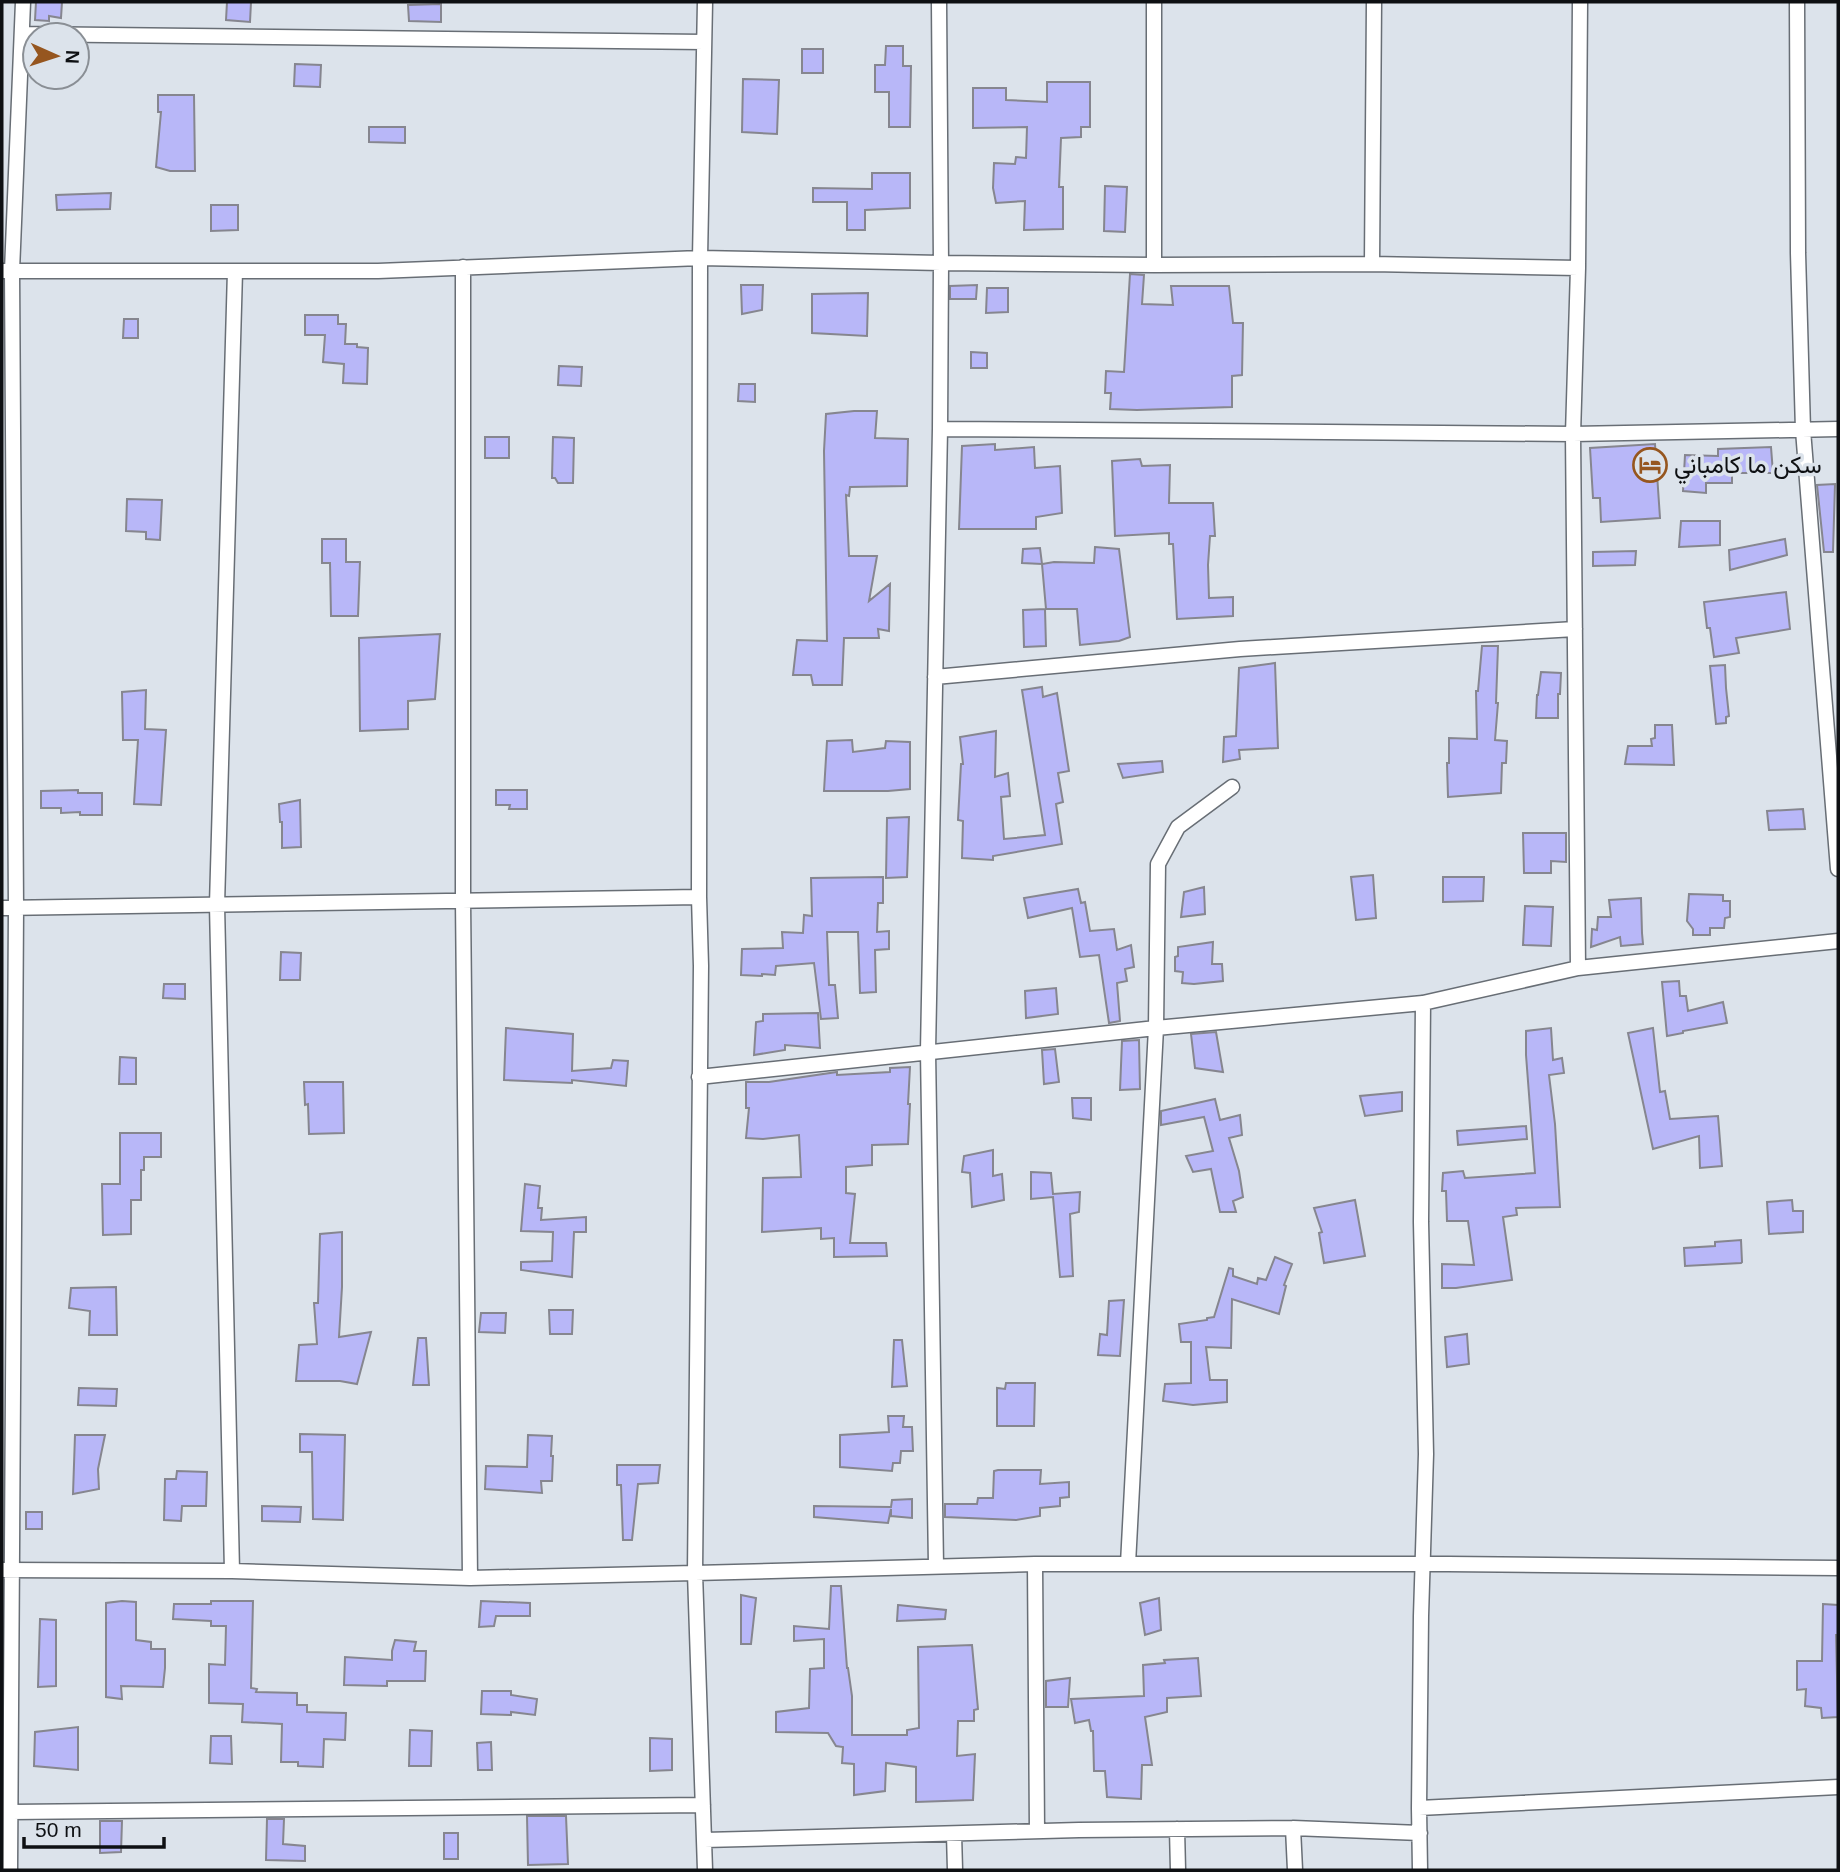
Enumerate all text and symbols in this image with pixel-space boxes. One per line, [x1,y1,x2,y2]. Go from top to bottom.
north arrow [21,21,91,91]
text: N [62,49,83,64]
hotel icon: سكن ما كامباني [1631,446,1669,484]
place label: سكن ما كامباني [1674,451,1822,484]
scale bar [24,1806,164,1850]
text: 50 m [35,1818,82,1841]

